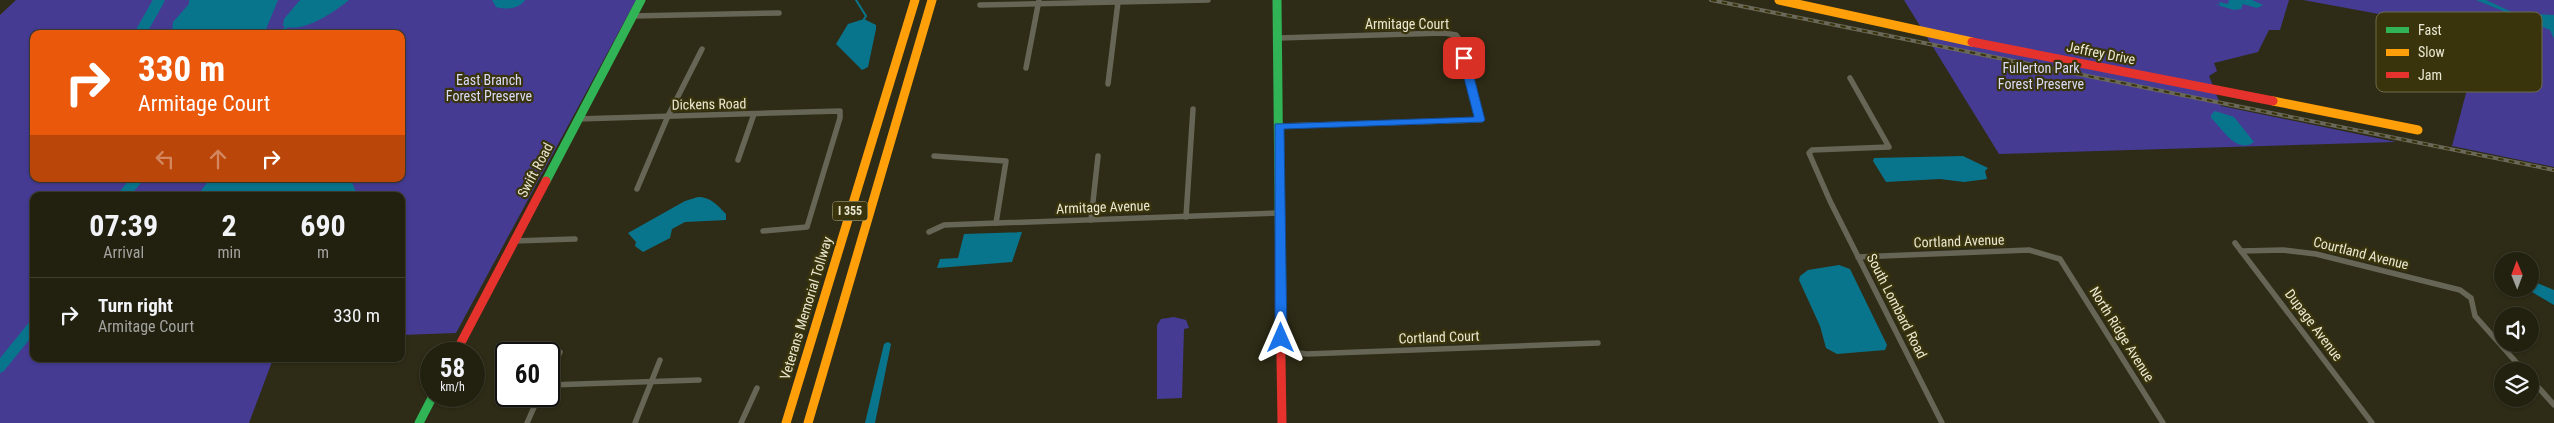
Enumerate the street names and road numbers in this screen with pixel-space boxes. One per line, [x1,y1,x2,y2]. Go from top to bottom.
street label: Armitage Court [1365,16,1449,32]
street label: Jeffrey Drive [2065,38,2137,68]
street label: Dickens Road [671,95,747,113]
street label: Swift Road [514,140,556,200]
street label: Armitage Avenue [1056,197,1151,217]
road number: I 355 [832,202,868,220]
street label: Cortland Avenue [1913,231,2005,251]
street label: Courtland Avenue [2312,233,2411,273]
street label: Veterans Memorial Tollway [777,234,835,381]
street label: South Lombard Road [1864,251,1930,361]
street label: North Ridge Avenue [2086,284,2158,385]
street label: Dupage Avenue [2282,286,2346,364]
street label: Cortland Court [1398,328,1480,346]

